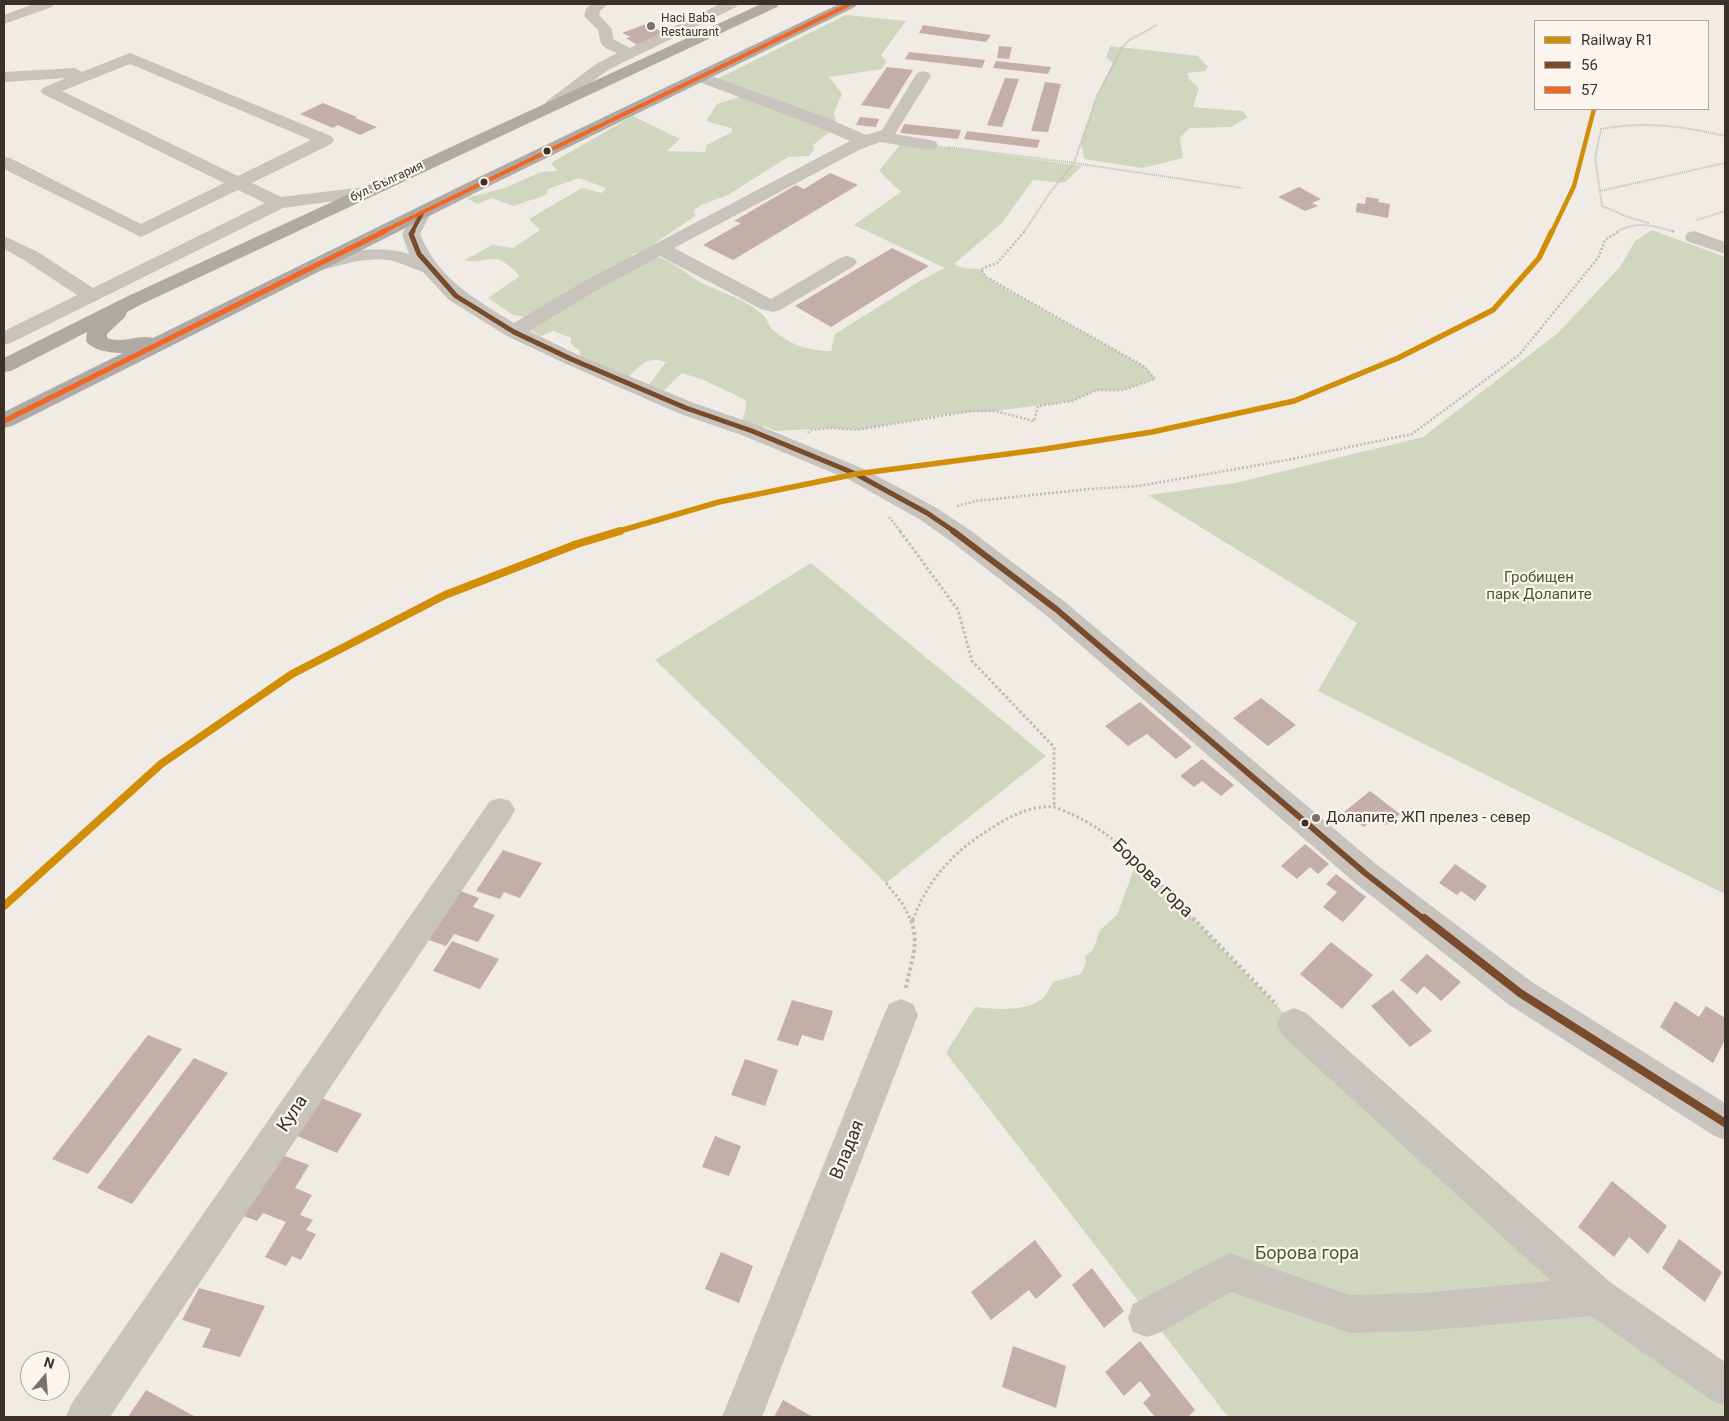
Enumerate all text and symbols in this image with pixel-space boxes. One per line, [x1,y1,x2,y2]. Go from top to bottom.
place label: Haci Baba Restaurant [661,12,719,40]
marker: Haci Baba Restaurant [645,20,657,32]
legend [1534,20,1709,110]
text: Railway R1 [1581,31,1654,49]
text: 56 [1581,56,1598,74]
text: 57 [1581,81,1598,99]
unlabelled marker [542,146,552,156]
street label: бул. България [348,159,426,205]
unlabelled marker [479,177,489,187]
park label: Гробищен парк Долапите [1486,569,1592,604]
place label: Долапите, ЖП прелез - север [1326,809,1531,827]
marker: Долапите, ЖП прелез - север [1310,812,1322,824]
unlabelled marker [1300,818,1310,828]
street label: Борова гора [1107,835,1197,923]
street label: Кула [273,1092,313,1136]
street label: Владая [826,1117,870,1183]
park label: Борова гора [1255,1243,1359,1265]
north arrow [20,1351,70,1401]
text: N [42,1354,56,1372]

